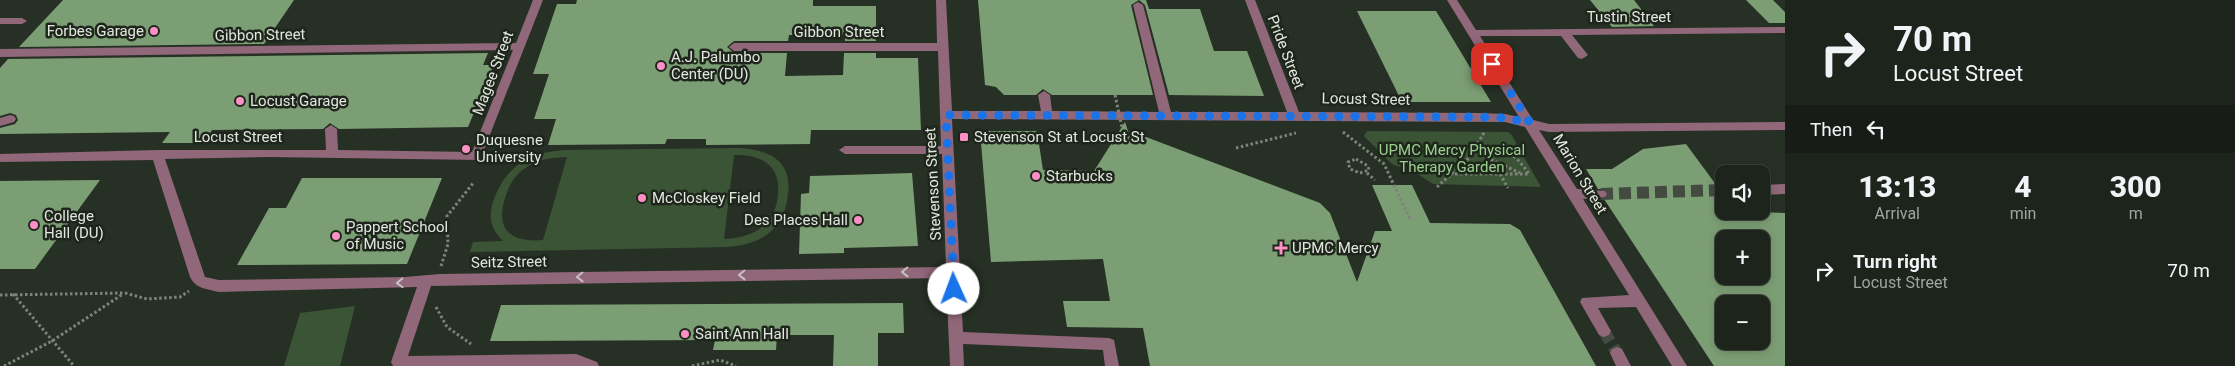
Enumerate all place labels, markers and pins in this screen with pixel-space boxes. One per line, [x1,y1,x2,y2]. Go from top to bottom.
place label: Forbes Garage [47,22,144,40]
marker: Forbes Garage [148,25,160,37]
pin [1471,43,1513,85]
place label: A.J. Palumbo Center (DU) [671,48,760,83]
marker: A.J. Palumbo Center (DU) [655,60,667,72]
place label: Locust Garage [250,92,347,110]
marker: Locust Garage [234,95,246,107]
place label: Stevenson St at Locust St [974,128,1145,146]
place label: Duquesne University [476,131,543,166]
marker: Stevenson St at Locust St [958,131,970,143]
marker: Duquesne University [460,143,472,155]
place label: Starbucks [1046,167,1113,185]
marker: Starbucks [1030,170,1042,182]
place label: McCloskey Field [652,189,761,207]
marker: McCloskey Field [636,192,648,204]
place label: College Hall (DU) [44,207,104,242]
place label: Des Places Hall [744,211,848,229]
marker: Des Places Hall [852,214,864,226]
place label: Pappert School of Music [346,218,448,253]
marker: College Hall (DU) [28,219,40,231]
marker: Pappert School of Music [330,230,342,242]
place label: UPMC Mercy [1292,239,1379,257]
marker: UPMC Mercy [1274,241,1288,255]
place label: Saint Ann Hall [695,325,789,343]
marker: Saint Ann Hall [679,328,691,340]

